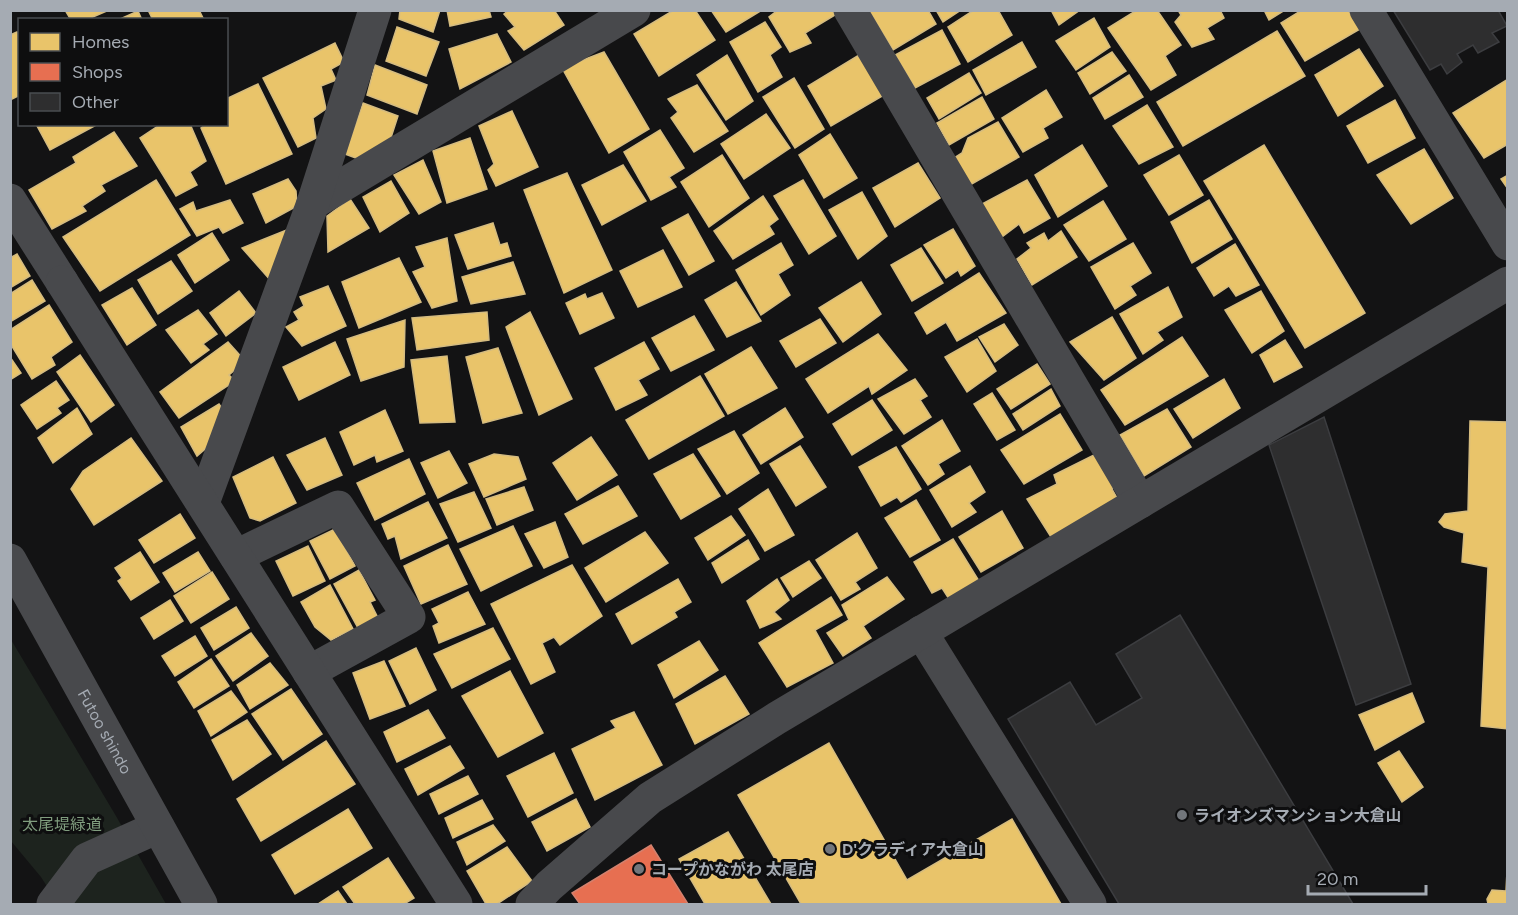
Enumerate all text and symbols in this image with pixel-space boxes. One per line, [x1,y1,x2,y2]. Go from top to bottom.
legend [18,18,228,126]
text: Homes [72,31,130,53]
text: Shops [72,61,123,83]
text: Other [72,91,119,113]
street label: Futoo shindo [74,686,136,777]
place label: ライオンズマンション大倉山 [1194,806,1402,825]
marker: ライオンズマンション大倉山 [1175,808,1189,822]
park label: 太尾堤緑道 [22,815,102,834]
place label: D'クラディア大倉山 [842,840,984,859]
marker: D'クラディア大倉山 [823,842,837,856]
scale bar [1308,858,1426,896]
place label: コープかながわ 太尾店 [651,860,814,879]
marker: コープかながわ 太尾店 [632,862,646,876]
text: 20 m [1317,868,1358,890]

